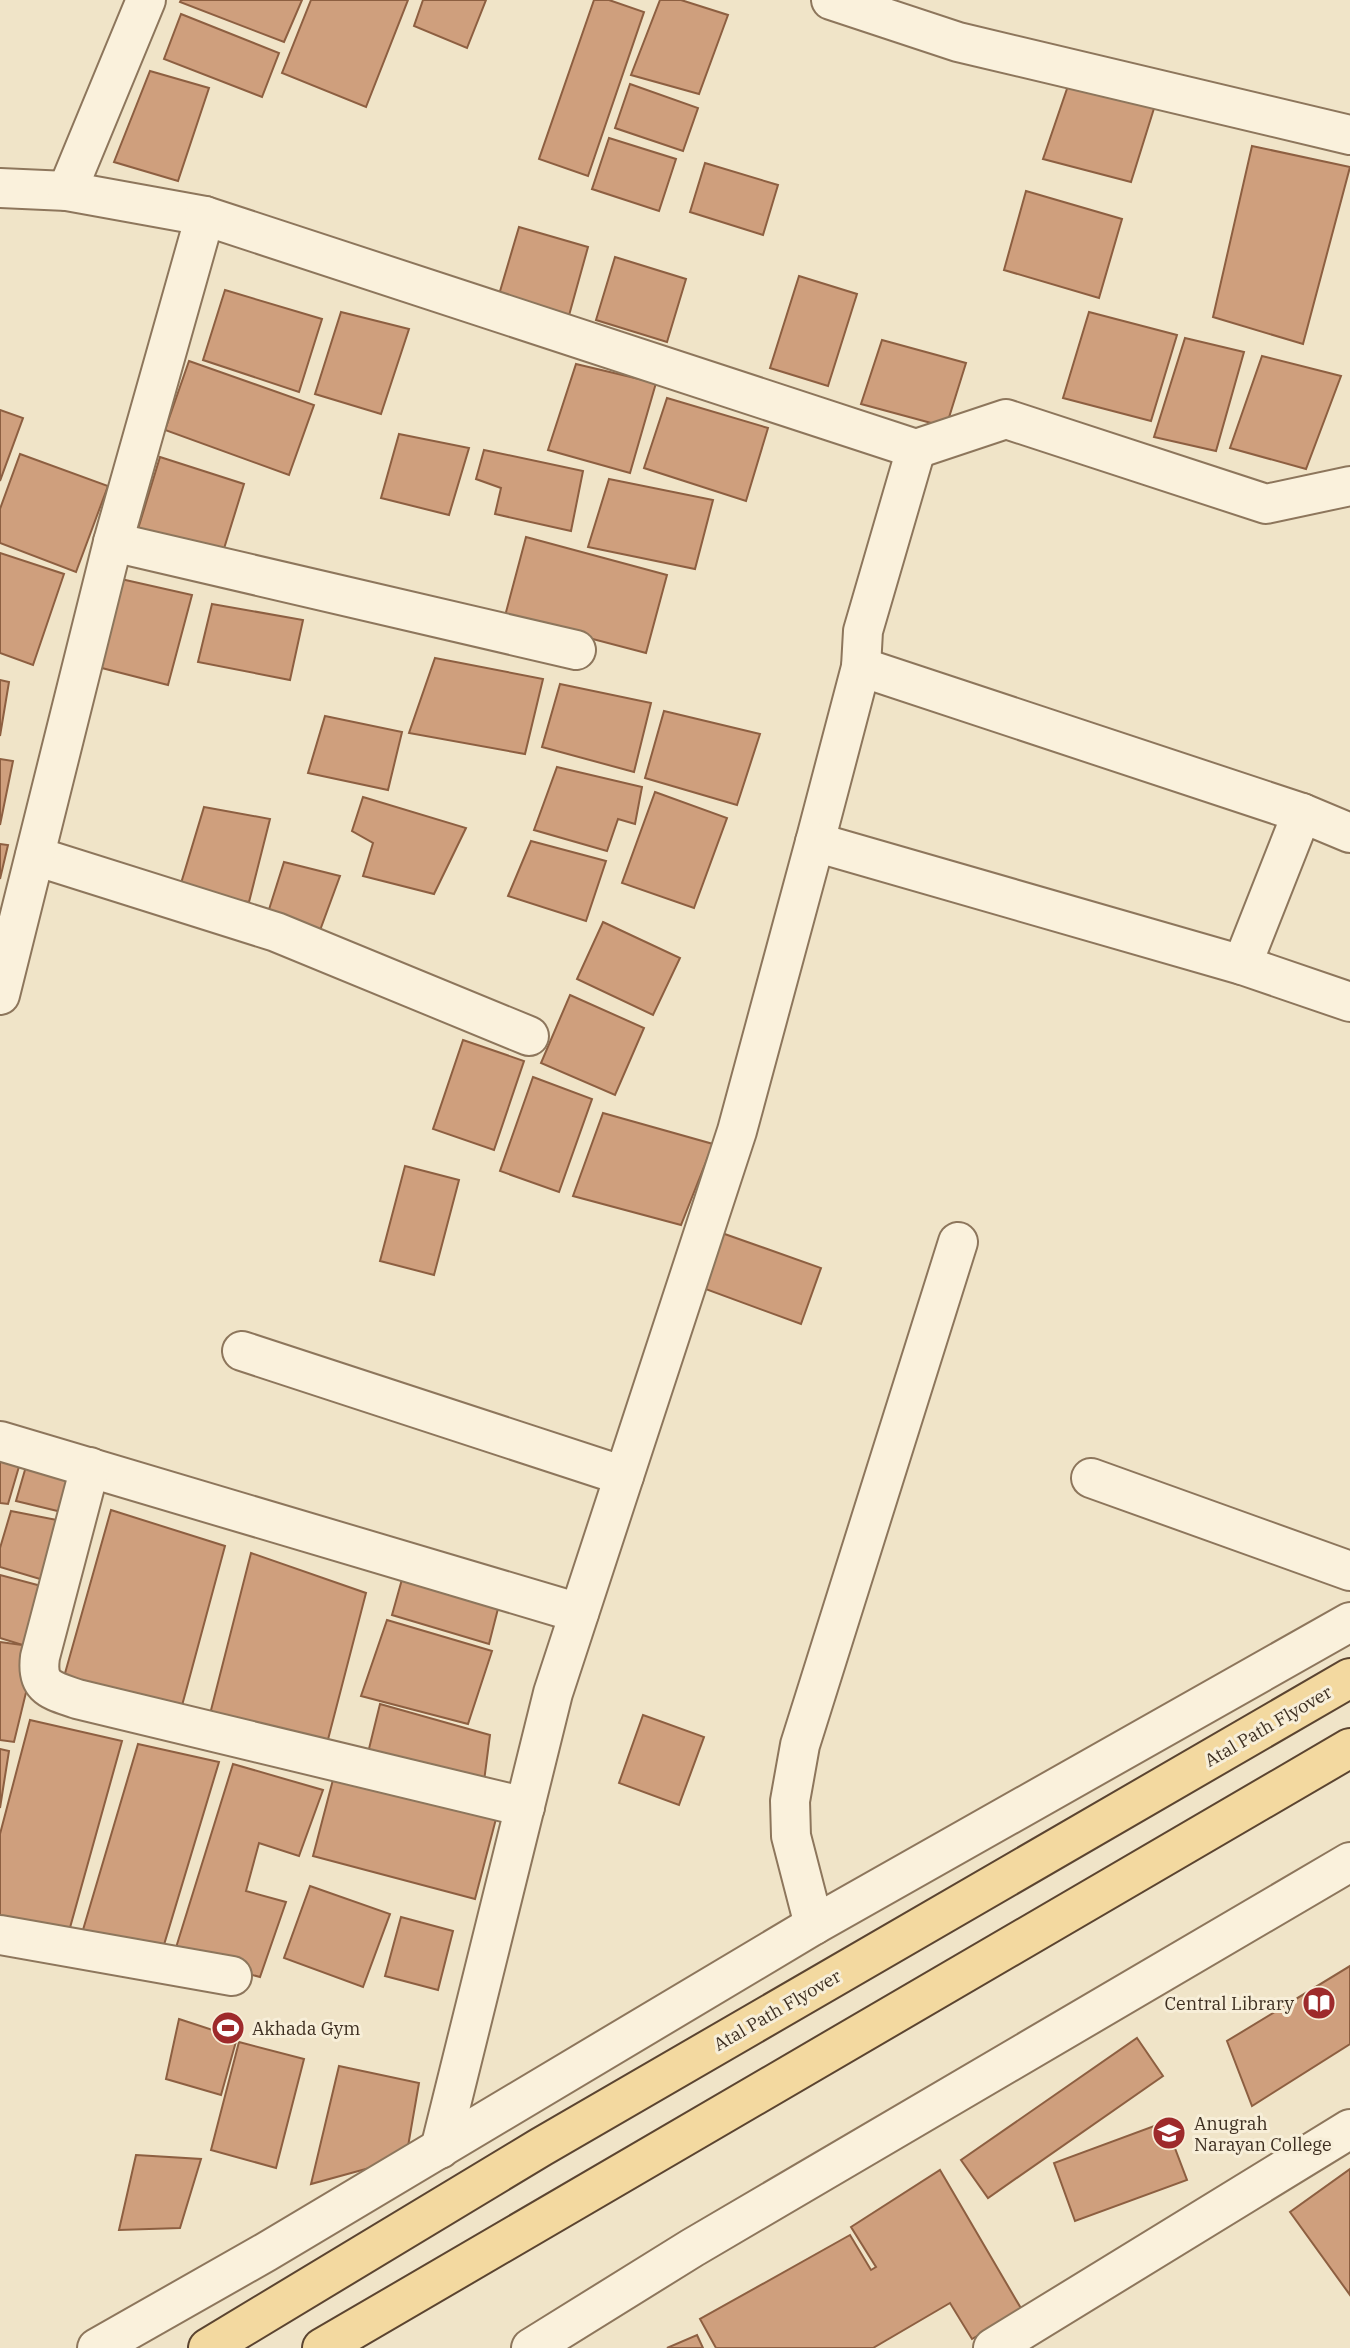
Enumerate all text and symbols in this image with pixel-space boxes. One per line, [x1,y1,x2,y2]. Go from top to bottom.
street label: Atal Path Flyover [1200,1680,1336,1772]
street label: Atal Path Flyover [709,1964,845,2056]
library icon: Central Library [1300,1984,1338,2022]
place label: Central Library [1165,1992,1294,2015]
sports icon: Akhada Gym [209,2009,247,2047]
place label: Akhada Gym [252,2017,360,2040]
place label: Anugrah Narayan College [1194,2112,1332,2156]
school or university icon: Anugrah Narayan College [1150,2114,1188,2152]

